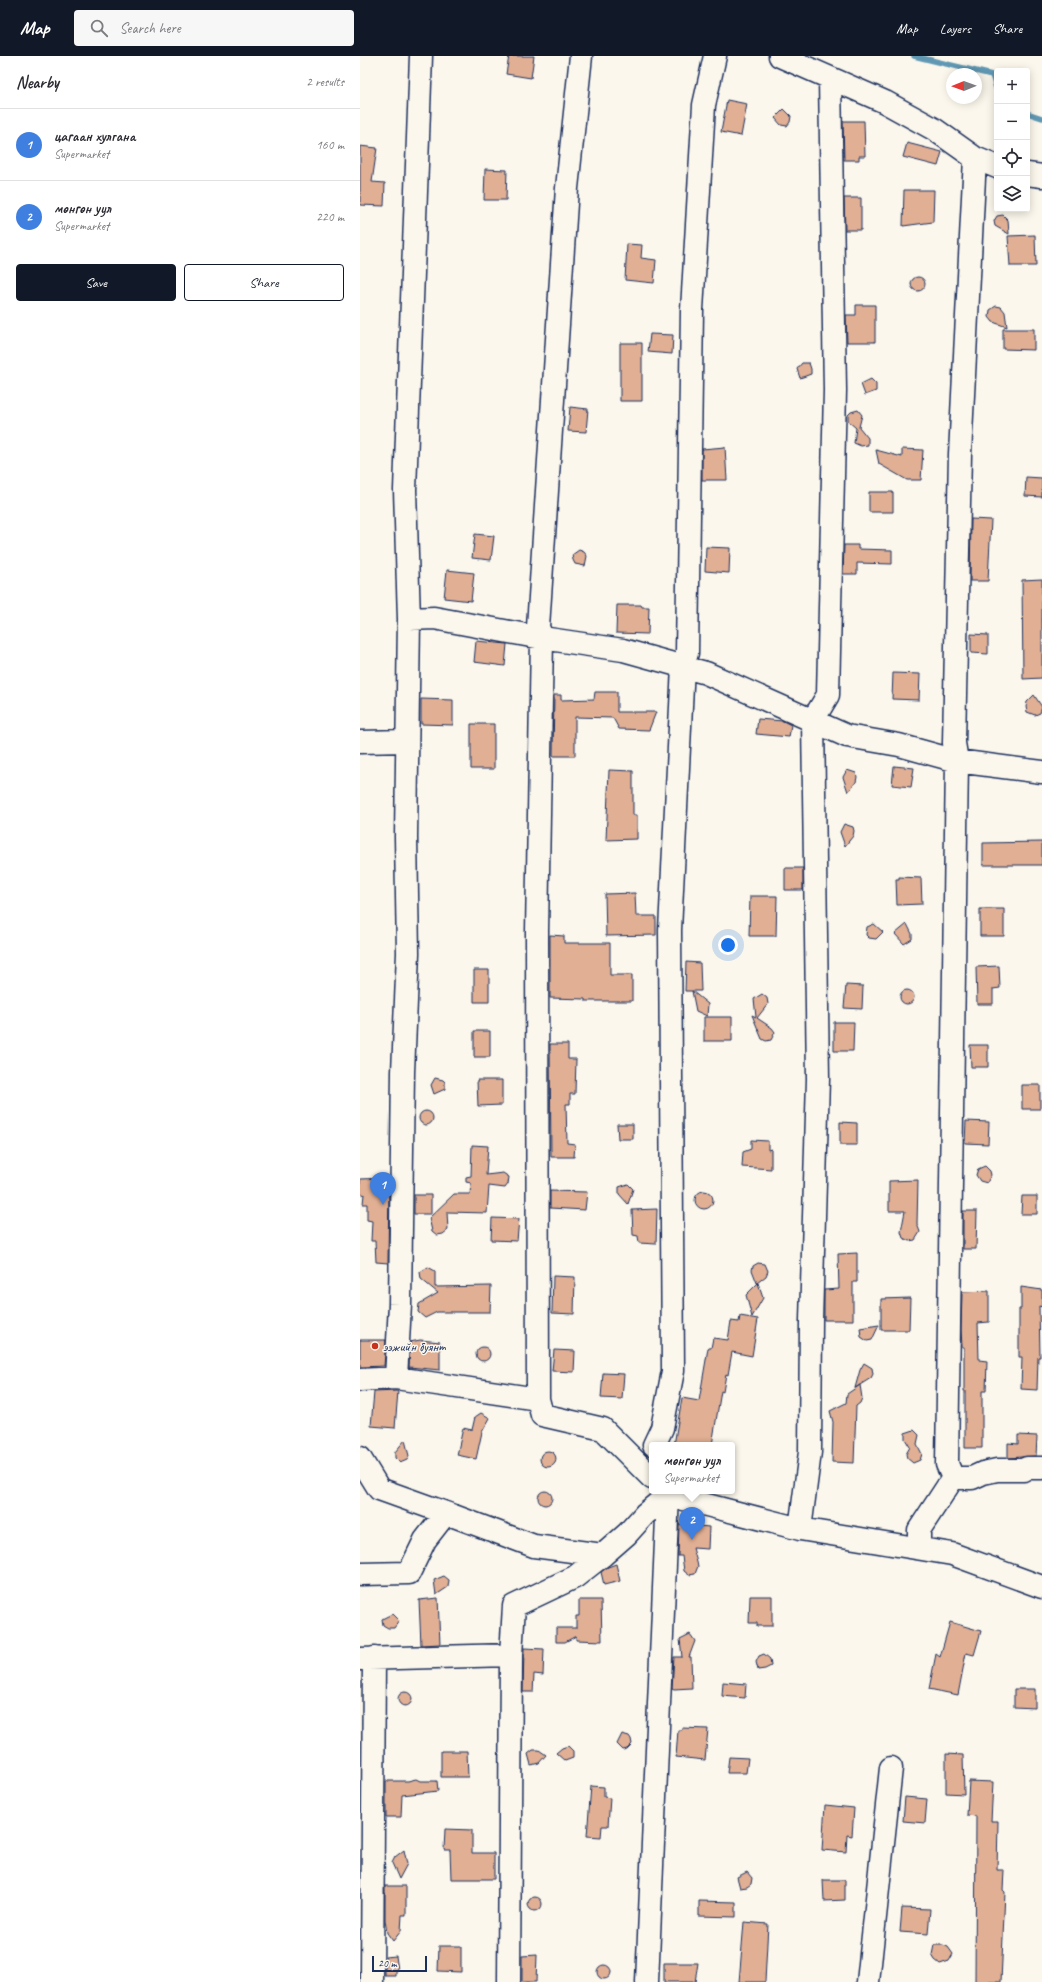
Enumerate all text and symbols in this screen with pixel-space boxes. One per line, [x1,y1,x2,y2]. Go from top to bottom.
search box [74,10,354,46]
text: Map [20,16,50,40]
icon: search [88,17,110,39]
text: Search here [120,19,181,38]
text: Map [896,20,918,37]
text: Layers [940,20,971,37]
text: Share [993,20,1022,37]
north arrow [946,68,982,104]
map controls [994,68,1030,212]
button: + [994,68,1030,104]
text: Nearby [16,72,59,93]
text: 2 results [306,74,344,90]
button: − [994,104,1030,140]
text: цагаан хулгана [54,127,135,146]
text: 1 [26,137,32,153]
text: 160 m [316,137,344,153]
button: locate [994,140,1030,176]
text: Supermarket [54,146,109,162]
button: layers [994,176,1030,212]
text: мөнгөн уул [54,199,111,218]
text: 2 [26,209,32,225]
text: 220 m [316,209,344,225]
text: Supermarket [54,218,109,234]
button: Save [16,264,176,301]
button: Share [184,264,344,301]
your location [718,935,738,955]
pin: 1 [370,1172,396,1205]
place label: ээжийн буянт [383,1338,446,1355]
marker: ээжийн буянт [370,1341,380,1351]
popup [649,1442,735,1494]
text: мөнгөн уул [663,1451,721,1470]
text: Supermarket [663,1470,719,1486]
pin: 2 [679,1507,705,1540]
scale bar [372,1954,427,1973]
text: 20 m [378,1956,397,1970]

